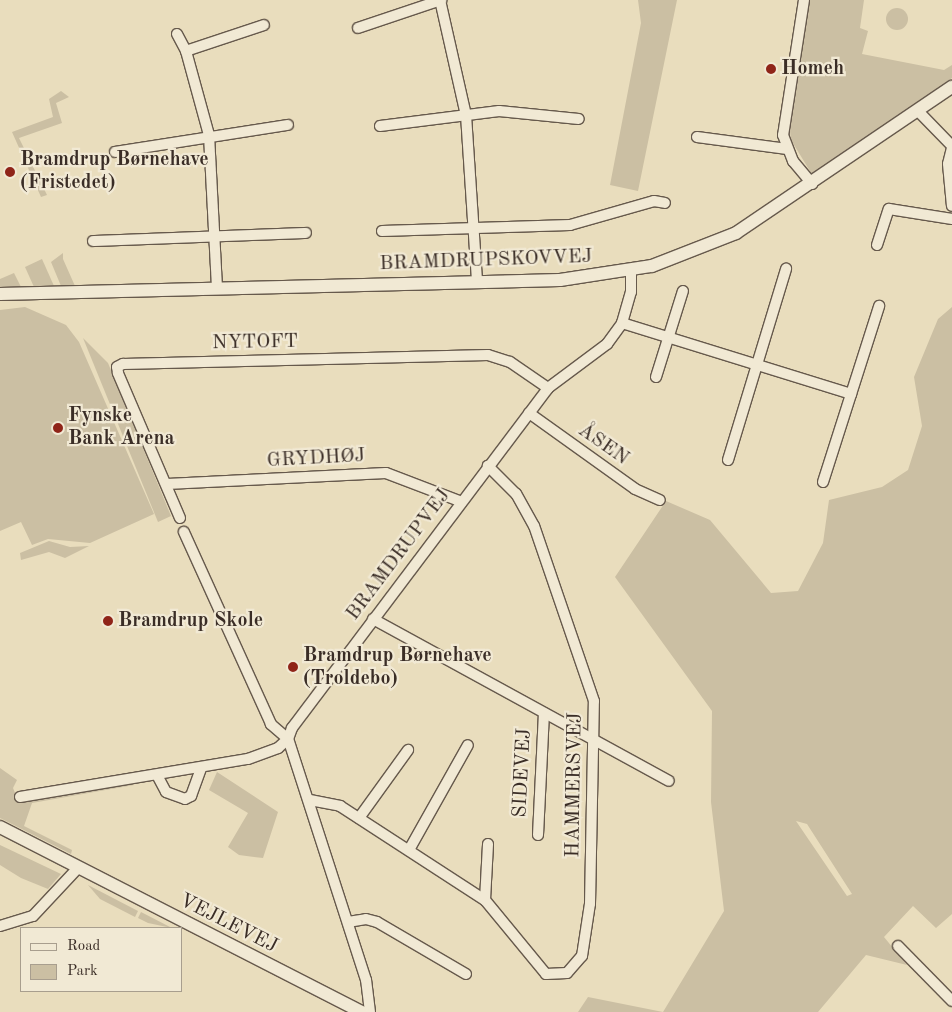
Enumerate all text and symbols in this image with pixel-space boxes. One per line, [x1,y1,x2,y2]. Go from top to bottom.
place label: Homeh [781,57,844,81]
marker: Homeh [765,63,777,75]
place label: Bramdrup Børnehave (Fristedet) [20,148,209,195]
marker: Bramdrup Børnehave (Fristedet) [4,166,16,178]
street label: BRAMDRUPSKOVVEJ [379,245,593,277]
street label: NYTOFT [212,330,298,356]
place label: Fynske Bank Arena [68,404,175,451]
street label: ÅSEN [573,419,633,471]
marker: Fynske Bank Arena [52,422,64,434]
street label: GRYDHØJ [266,444,366,474]
street label: BRAMDRUPVEJ [342,484,456,626]
place label: Bramdrup Skole [118,609,263,633]
marker: Bramdrup Skole [102,615,114,627]
place label: Bramdrup Børnehave (Troldebo) [303,644,492,691]
marker: Bramdrup Børnehave (Troldebo) [287,661,299,673]
street label: HAMMERSVEJ [562,712,588,858]
street label: SIDEVEJ [509,728,537,818]
street label: VEJLEVEJ [175,889,281,959]
legend [20,927,182,992]
text: Road [67,939,100,954]
text: Park [67,964,98,979]

